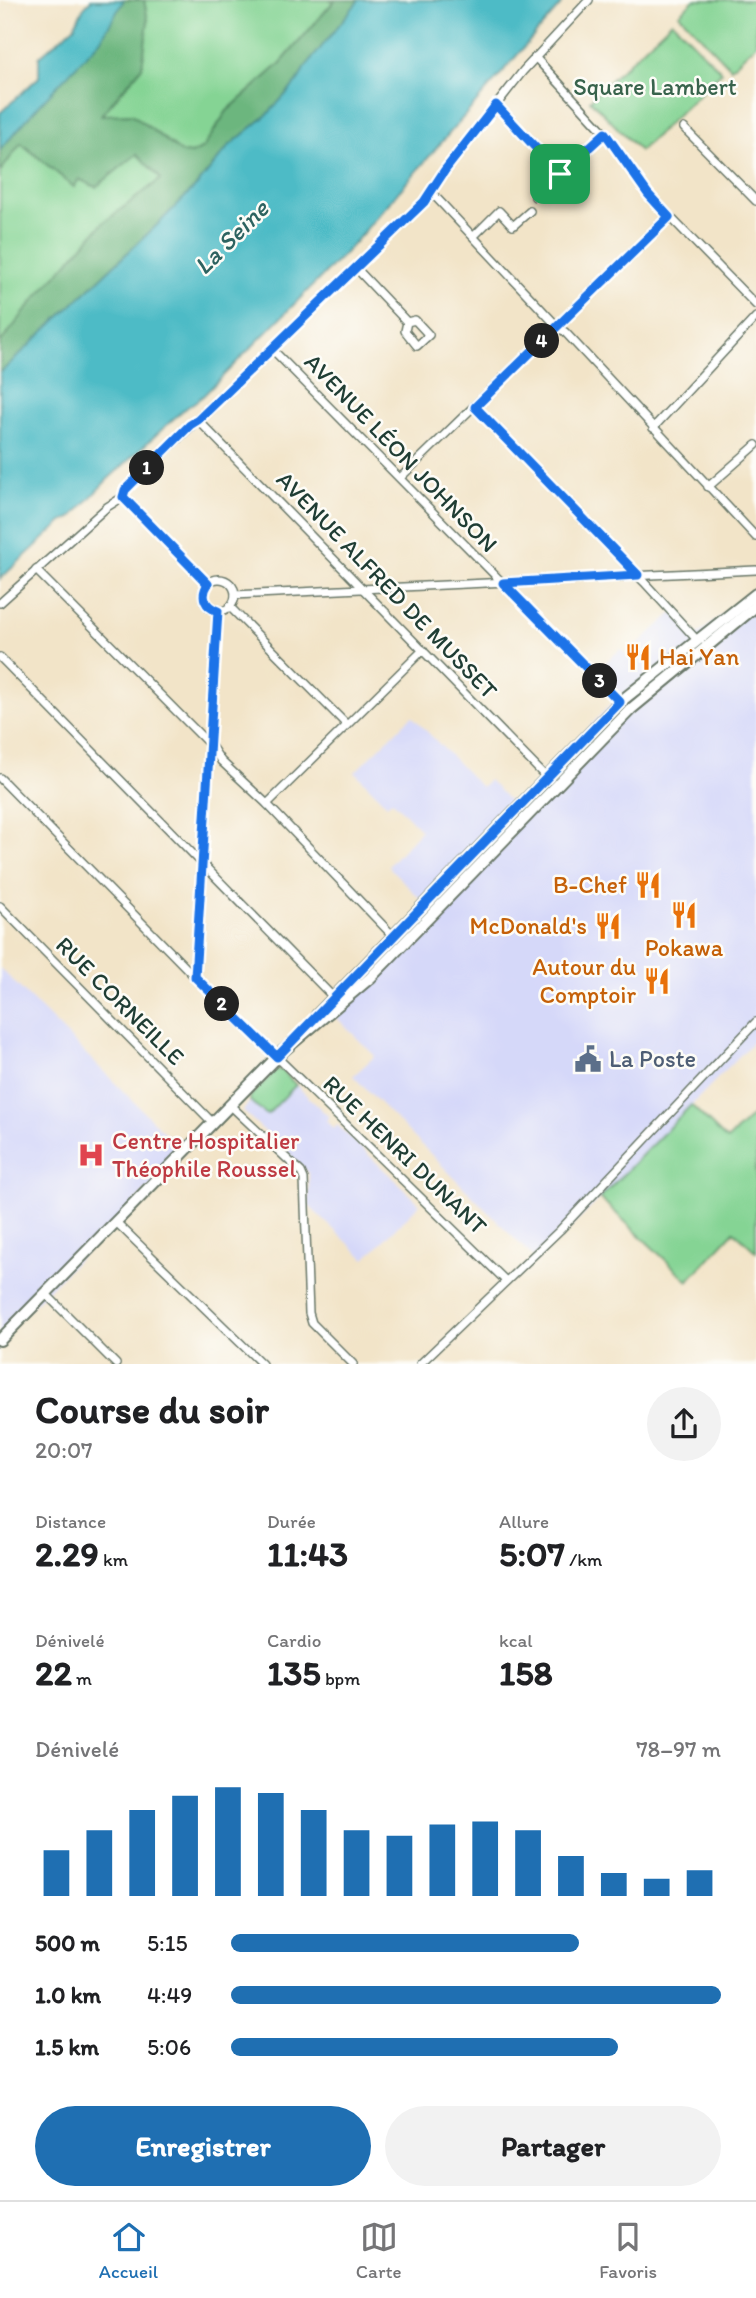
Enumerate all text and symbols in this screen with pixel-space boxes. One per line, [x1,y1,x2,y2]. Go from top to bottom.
park label: Square Lambert [573,72,737,101]
pin [530,144,590,204]
icon: arrive [541,155,579,193]
water label: La Seine [187,192,276,281]
pin: 4 [524,324,560,358]
text: 4 [536,329,547,352]
street label: AVENUE LÉON JOHNSON [299,347,504,558]
pin: 1 [130,450,164,486]
text: 1 [142,456,151,479]
street label: AVENUE ALFRED DE MUSSET [271,465,504,705]
restaurant icon: Hai Yan [623,642,653,672]
place label: Hai Yan [659,642,740,671]
pin: 3 [582,664,618,698]
text: 3 [594,669,605,692]
place label: B-Chef [553,870,627,899]
restaurant icon: B-Chef [633,870,663,900]
restaurant icon: Pokawa [669,900,699,930]
place label: McDonald's [470,911,587,940]
restaurant icon: McDonald's [593,911,623,941]
street label: RUE CORNEILLE [50,930,191,1071]
place label: Pokawa [645,933,724,962]
place label: Autour du Comptoir [532,952,636,1009]
restaurant icon: Autour du Comptoir [642,966,672,996]
pin: 2 [204,986,240,1021]
text: 2 [217,992,227,1015]
public building icon: La Poste [573,1044,603,1074]
place label: La Poste [609,1044,696,1073]
street label: RUE HENRI DUNANT [317,1069,494,1241]
place label: Centre Hospitalier Théophile Roussel [112,1126,299,1183]
hospital icon: Centre Hospitalier Théophile Roussel [76,1140,106,1170]
text: Course du soir [35,1387,269,1433]
button: share [647,1387,721,1461]
text: 20:07 [35,1436,92,1464]
text: Distance [35,1510,106,1533]
text: Durée [267,1510,316,1533]
text: Allure [499,1510,549,1533]
text: 2.29 [35,1533,99,1575]
text: 11:43 [267,1533,348,1575]
text: 5:07 [499,1533,565,1575]
text: km [99,1548,128,1571]
text: /km [565,1548,602,1571]
text: Dénivelé [35,1629,105,1652]
text: Cardio [267,1629,321,1652]
text: kcal [499,1629,533,1652]
text: 22 [35,1652,72,1694]
text: 135 [267,1652,321,1694]
text: 158 [499,1652,553,1694]
text: m [72,1667,92,1690]
text: bpm [321,1667,360,1690]
text: Dénivelé [35,1735,119,1763]
text: 78–97 m [636,1735,721,1763]
text: 500 m [35,1929,100,1957]
text: 5:15 [147,1929,187,1957]
text: 1.0 km [35,1981,101,2009]
text: 4:49 [147,1981,192,2009]
text: 1.5 km [35,2033,99,2061]
text: 5:06 [147,2033,191,2061]
button: Enregistrer [35,2106,371,2186]
button: Partager [385,2106,721,2186]
tab: Accueil [99,2218,158,2283]
tab: Carte [356,2218,402,2283]
tab: Favoris [599,2218,657,2283]

